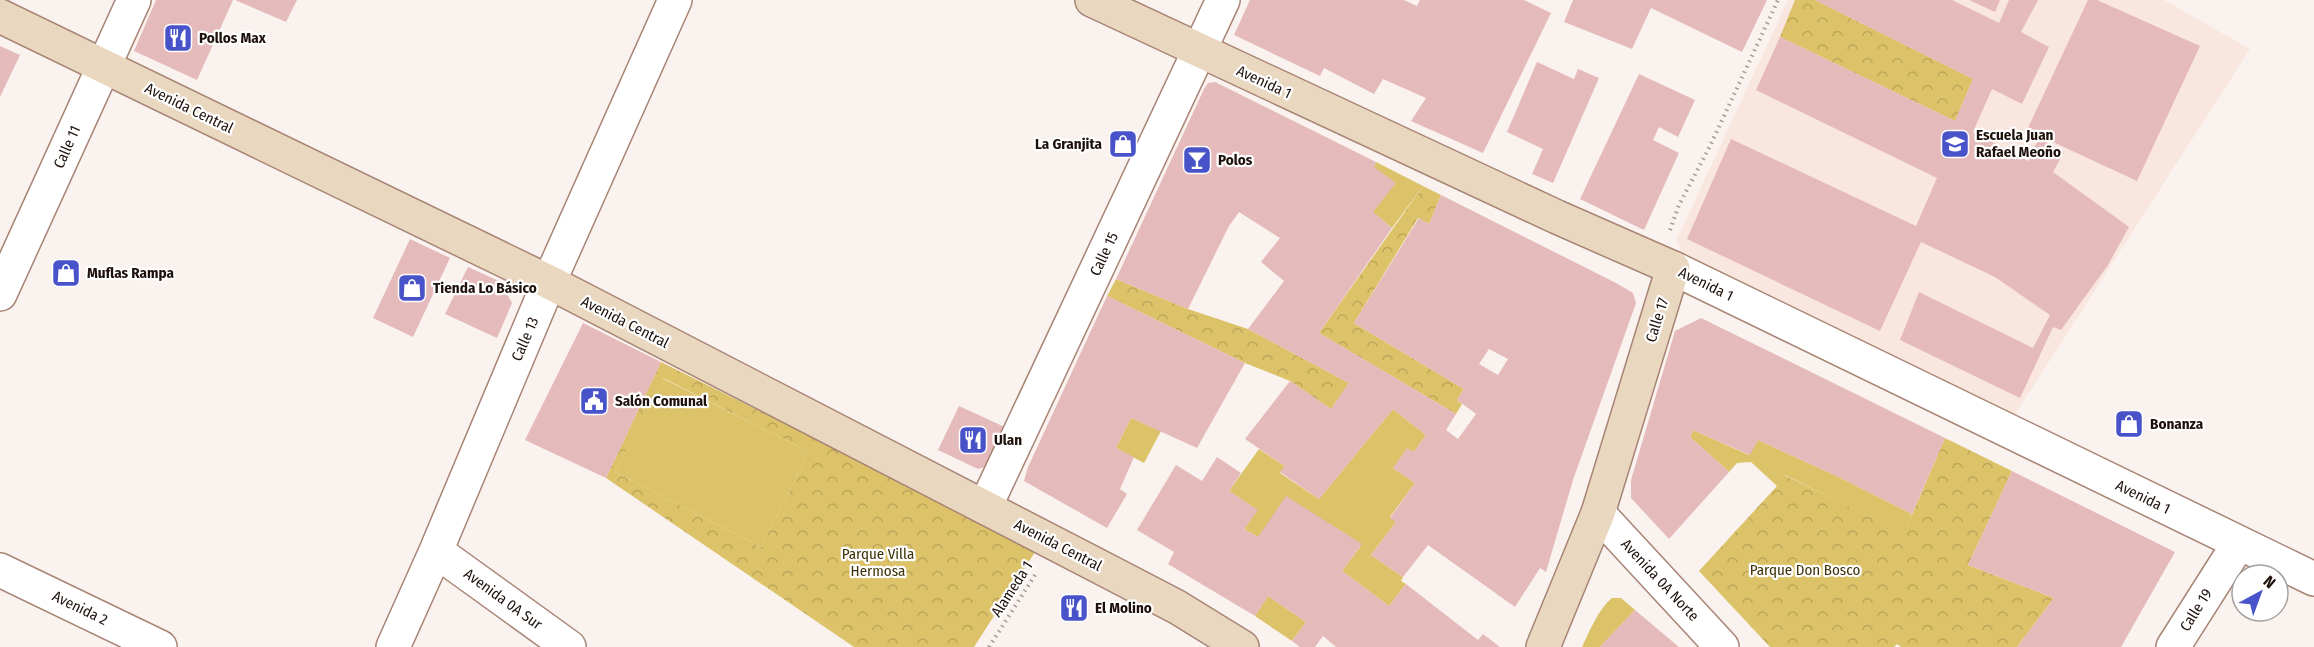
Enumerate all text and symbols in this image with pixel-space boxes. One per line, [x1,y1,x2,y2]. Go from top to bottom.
restaurant icon: Pollos Max [162,22,194,54]
place label: Pollos Max [199,29,267,47]
street label: Avenida 1 [1234,62,1294,102]
street label: Avenida Central [142,79,236,137]
street label: Calle 11 [50,123,84,171]
place label: Escuela Juan Rafael Meoño [1976,126,2061,161]
shop icon: La Granjita [1107,128,1139,160]
school or university icon: Escuela Juan Rafael Meoño [1939,128,1971,160]
place label: La Granjita [1035,135,1103,153]
bar icon: Polos [1181,144,1213,176]
place label: Polos [1218,151,1253,169]
street label: Calle 15 [1086,229,1122,279]
shop icon: Muflas Rampa [50,257,82,289]
street label: Avenida 1 [1676,263,1736,305]
place label: Muflas Rampa [87,264,174,282]
shop icon: Tienda Lo Básico [396,272,428,304]
place label: Tienda Lo Básico [433,279,537,297]
street label: Avenida Central [578,292,672,352]
street label: Calle 17 [1642,296,1672,344]
street label: Calle 13 [508,314,542,364]
public building icon: Salón Comunal [578,385,610,417]
place label: Salón Comunal [615,392,708,410]
shop icon: Bonanza [2113,408,2145,440]
place label: Bonanza [2150,415,2204,433]
restaurant icon: Ulan [957,424,989,456]
place label: Ulan [994,431,1022,449]
street label: Avenida 1 [2113,476,2173,518]
street label: Avenida Central [1011,515,1105,575]
street label: Avenida 0A Norte [1617,535,1703,625]
park label: Parque Villa Hermosa [842,545,914,580]
street label: Alameda 1 [987,558,1037,620]
park label: Parque Don Bosco [1750,561,1860,579]
north arrow [2230,563,2290,623]
street label: Avenida 0A Sur [460,565,546,634]
text: N [2260,572,2279,592]
street label: Calle 19 [2176,585,2216,635]
street label: Avenida 2 [49,587,111,629]
restaurant icon: El Molino [1058,592,1090,624]
place label: El Molino [1095,599,1152,617]

